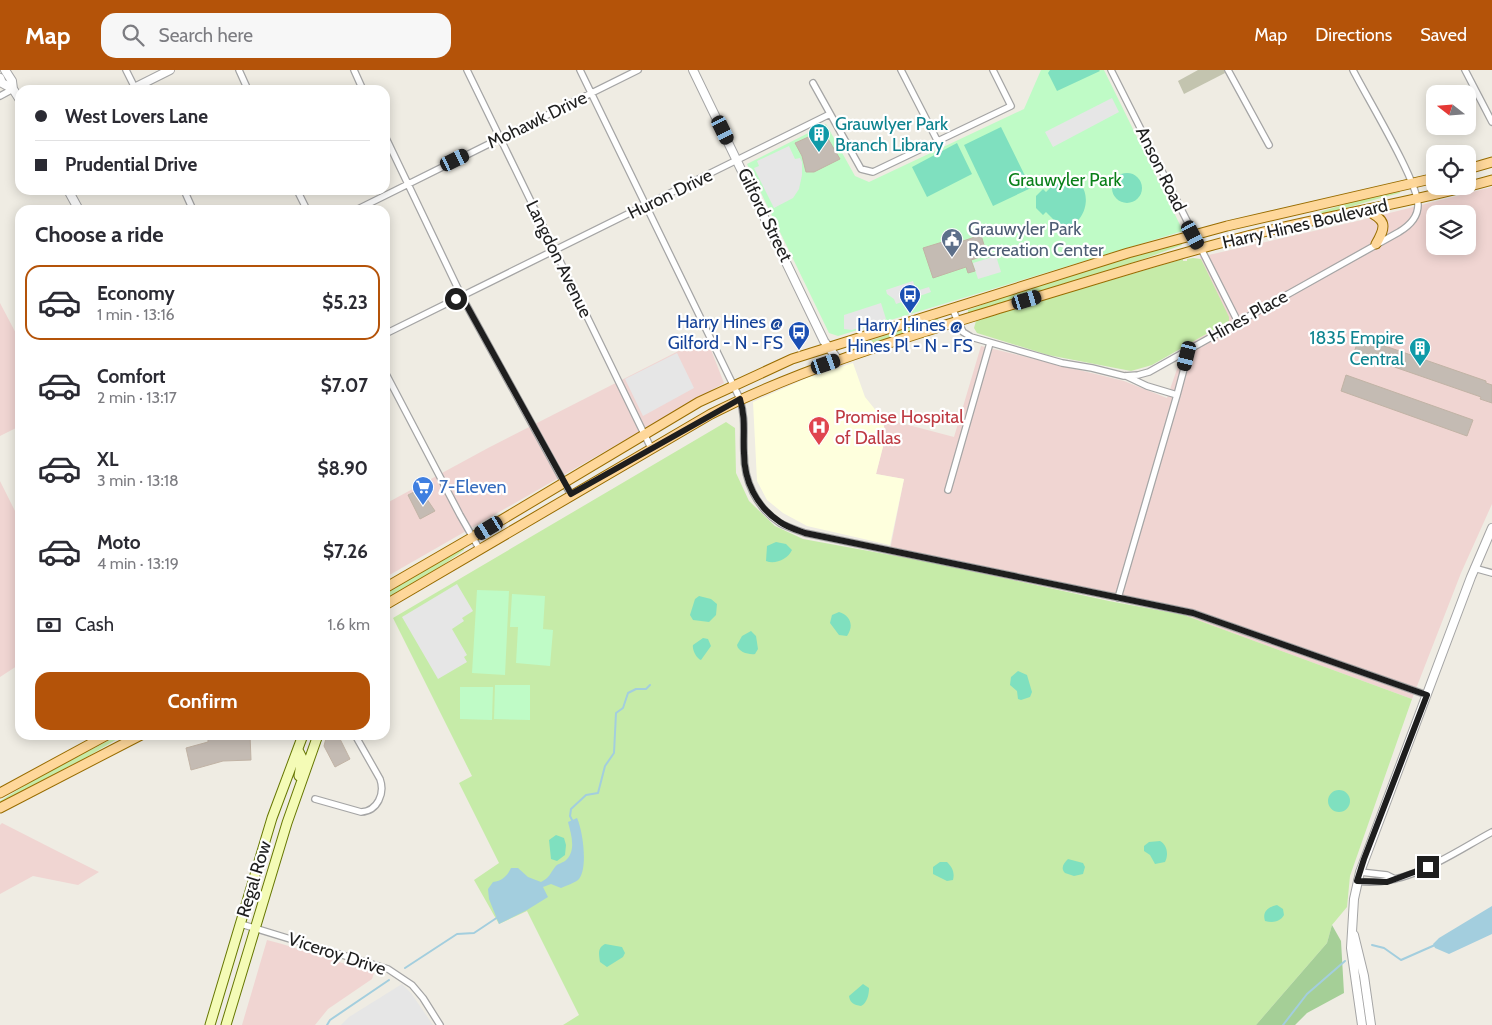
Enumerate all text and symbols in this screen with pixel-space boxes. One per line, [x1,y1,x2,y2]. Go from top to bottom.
search box [101,13,451,58]
text: Map [25,21,71,50]
icon: search [119,21,147,49]
text: Search here [159,24,253,47]
text: Map [1254,24,1287,46]
text: Directions [1315,24,1392,46]
text: Saved [1420,24,1467,46]
north arrow [1426,85,1476,135]
map controls [1426,85,1476,255]
street label: Mohawk Drive [484,86,590,154]
text: West Lovers Lane [65,105,208,128]
car [709,113,736,147]
place label: Grauwlyer Park Branch Library [835,113,949,156]
building icon: Grauwlyer Park Branch Library [807,122,831,153]
street label: Anson Road [1131,123,1191,215]
button: locate [1426,145,1476,195]
car [438,147,471,173]
text: Prudential Drive [65,153,197,176]
street label: Huron Drive [624,164,716,224]
street label: Gilford Street [733,165,797,265]
park label: Grauwyler Park [1008,169,1123,191]
street label: Harry Hines Boulevard [1220,194,1390,254]
street label: Langdon Avenue [521,197,597,321]
button: layers [1426,205,1476,255]
place label: Grauwyler Park Recreation Center [968,218,1104,261]
car [1179,218,1206,252]
text: Choose a ride [35,221,164,248]
public building icon: Grauwyler Park Recreation Center [940,227,964,258]
icon: car [37,280,82,325]
text: Economy [97,282,175,305]
bus stop icon: Harry Hines @ Hines Pl - N - FS [898,283,922,314]
street label: Hines Place [1204,285,1292,347]
route start [445,288,467,310]
car [1010,288,1043,312]
text: $5.23 [322,291,368,314]
text: 1 min · 13:16 [97,305,175,324]
place label: Harry Hines @ Gilford - N - FS [668,311,783,354]
place label: Harry Hines @ Hines Pl - N - FS [847,314,973,357]
bus stop icon: Harry Hines @ Gilford - N - FS [787,320,811,351]
place label: 1835 Empire Central [1310,327,1405,370]
building icon: 1835 Empire Central [1408,336,1432,367]
car [1176,340,1197,372]
car [809,352,842,376]
icon: car [37,363,82,408]
text: Comfort [97,365,166,388]
text: $7.07 [321,374,368,397]
text: 2 min · 13:17 [97,388,177,407]
place label: Promise Hospital of Dallas [835,406,964,449]
hospital icon: Promise Hospital of Dallas [807,415,831,446]
icon: car [37,446,82,491]
text: XL [97,448,118,471]
text: $8.90 [317,457,368,480]
text: 3 min · 13:18 [97,471,179,490]
supermarket icon: 7-Eleven [411,475,435,506]
place label: 7-Eleven [439,476,507,498]
car [472,514,505,542]
icon: car [37,529,82,574]
text: Moto [97,531,141,554]
text: $7.26 [323,540,368,563]
text: 4 min · 13:19 [97,554,179,573]
icon: cash [35,611,63,639]
text: Cash [75,613,114,636]
text: 1.6 km [328,615,370,634]
button: Confirm [35,672,370,730]
street label: Regal Row [232,838,276,920]
route end [1417,856,1439,878]
street label: Viceroy Drive [285,928,389,980]

